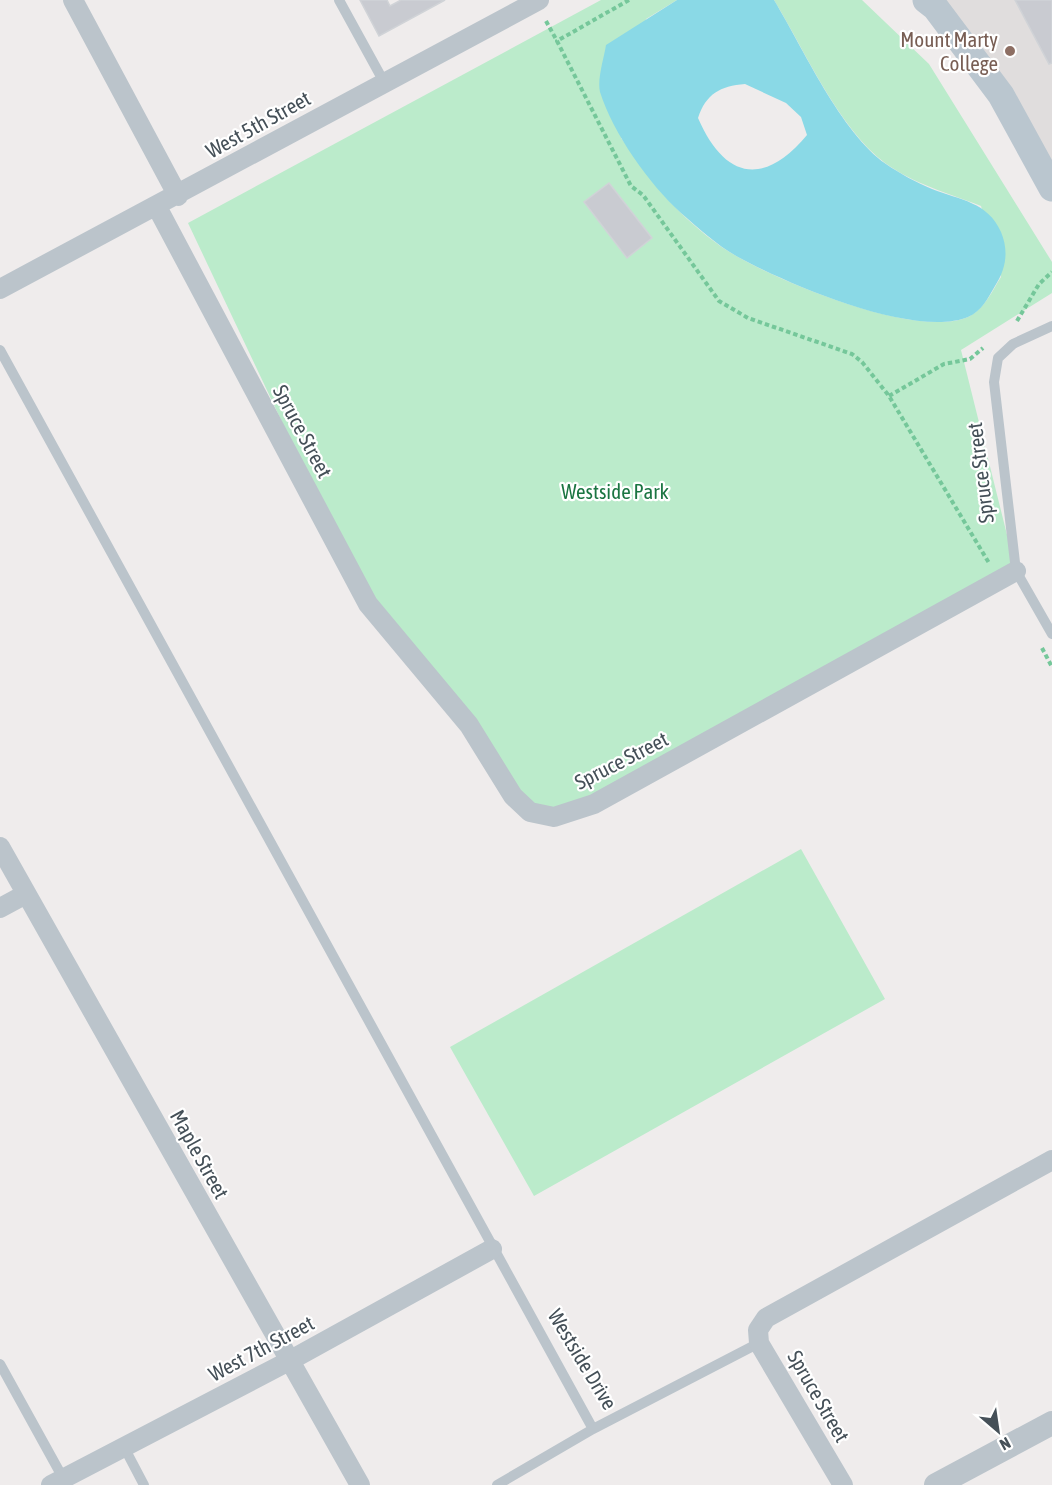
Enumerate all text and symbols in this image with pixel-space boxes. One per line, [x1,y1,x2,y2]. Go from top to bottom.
place label: Mount Marty College [900,27,998,75]
marker: Mount Marty College [1003,44,1017,58]
street label: West 5th Street [202,85,314,163]
street label: Spruce Street [269,381,337,481]
street label: Spruce Street [962,421,998,525]
park label: Westside Park [561,479,669,503]
street label: Spruce Street [570,726,672,794]
street label: Maple Street [166,1105,234,1203]
street label: Westside Drive [544,1304,622,1414]
street label: West 7th Street [204,1310,318,1386]
street label: Spruce Street [783,1346,855,1446]
north arrow [968,1401,1028,1461]
text: N [997,1434,1014,1454]

